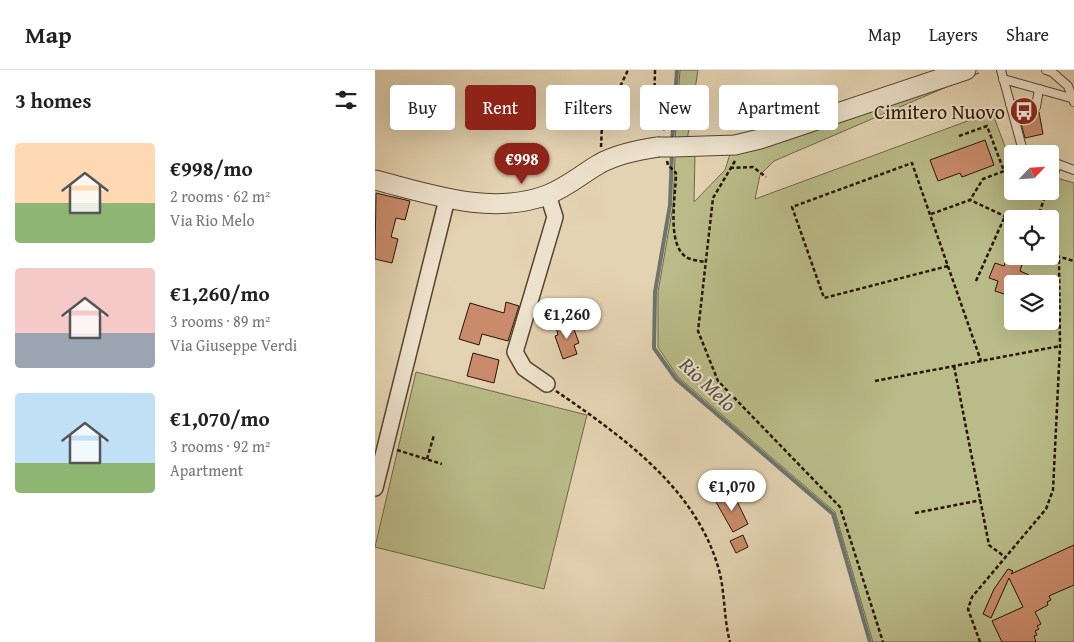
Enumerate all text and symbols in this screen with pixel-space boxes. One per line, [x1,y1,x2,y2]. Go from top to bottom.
text: Map [25,17,72,52]
text: Map [868,21,901,48]
text: Layers [929,21,978,48]
text: Share [1006,21,1049,48]
text: 3 homes [15,85,91,116]
chip: Buy [390,85,455,130]
chip: Rent [465,85,536,130]
chip: Filters [546,85,630,130]
chip: New [640,85,709,130]
chip: Apartment [719,85,838,130]
icon: filters [332,86,360,114]
bus stop icon: Cimitero Nuovo [1009,96,1039,126]
place label: Cimitero Nuovo [874,97,1005,126]
pin: €998 [492,142,552,185]
north arrow [1004,145,1059,200]
map controls [1004,145,1059,330]
text: €998 [505,147,539,171]
text: €998/mo [170,153,253,184]
icon: home [55,163,115,223]
text: 2 rooms · 62 m² [170,184,270,208]
text: Via Rio Melo [170,208,255,232]
button: locate [1004,210,1059,265]
button: layers [1004,275,1059,330]
text: €1,260/mo [170,278,270,309]
icon: home [55,288,115,348]
pin: €1,260 [526,298,608,340]
text: €1,260 [544,302,590,326]
text: 3 rooms · 89 m² [170,309,270,333]
text: Via Giuseppe Verdi [170,333,297,357]
water label: Rio Melo [672,349,744,419]
text: €1,070/mo [170,403,270,434]
icon: home [55,413,115,473]
text: 3 rooms · 92 m² [170,434,270,458]
text: Apartment [170,458,243,482]
pin: €1,070 [691,470,773,512]
text: €1,070 [709,474,755,498]

